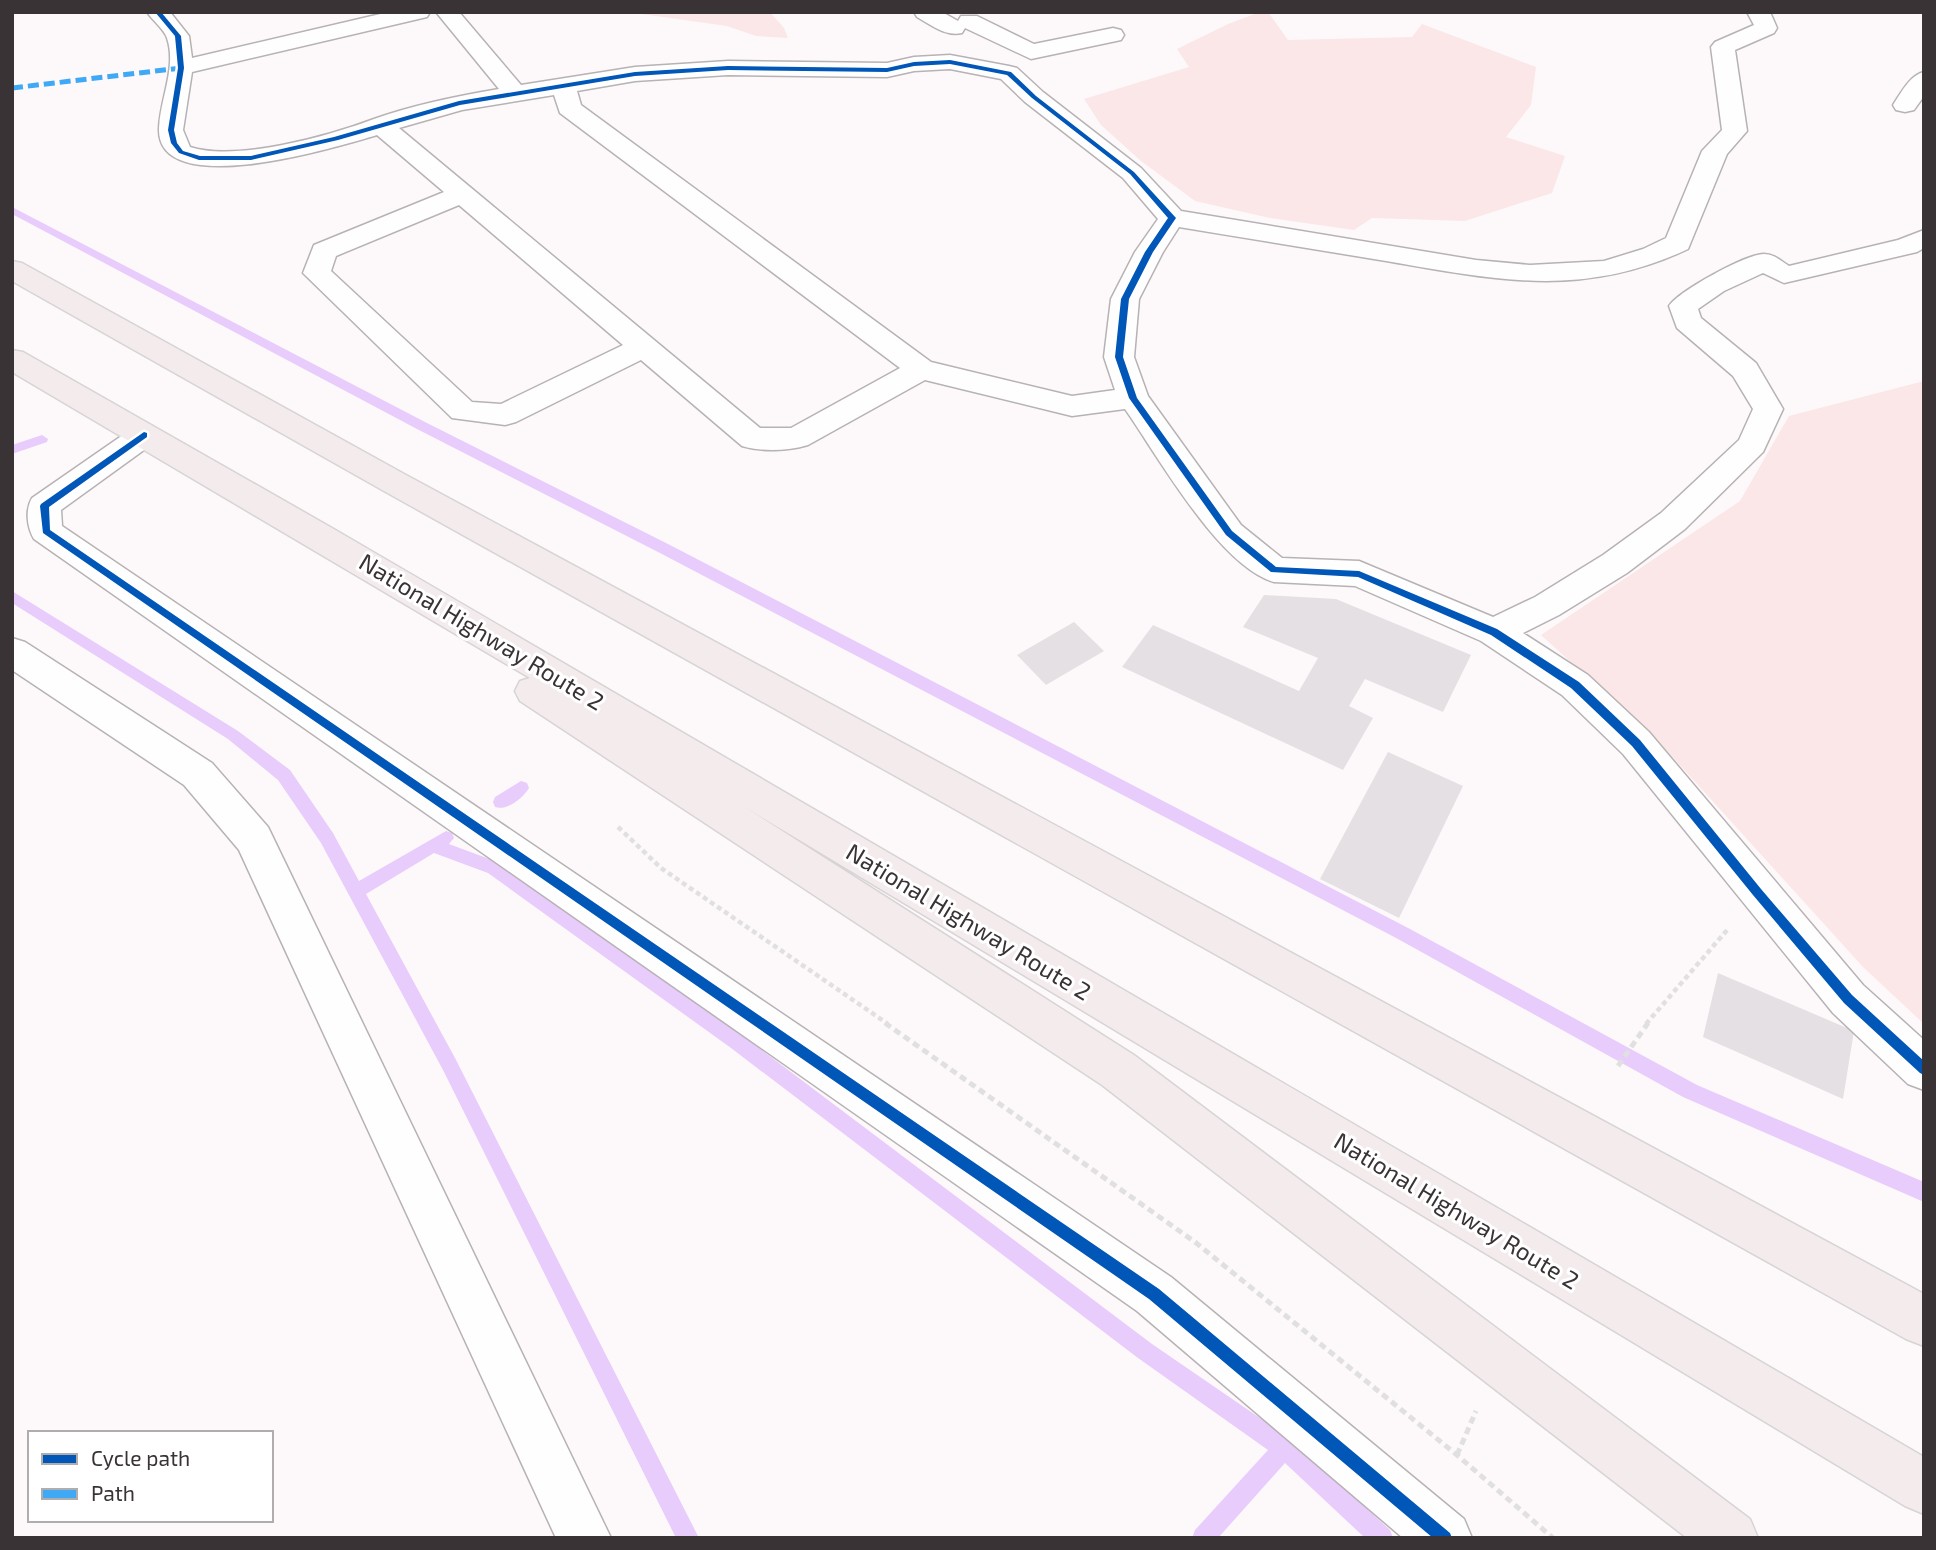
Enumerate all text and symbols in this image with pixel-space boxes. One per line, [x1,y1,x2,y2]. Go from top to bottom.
street label: National Highway Route 2 [354,546,610,716]
street label: National Highway Route 2 [841,836,1097,1006]
street label: National Highway Route 2 [1329,1125,1585,1295]
legend [28,1431,273,1522]
text: Cycle path [91,1445,190,1470]
text: Path [91,1480,135,1505]

